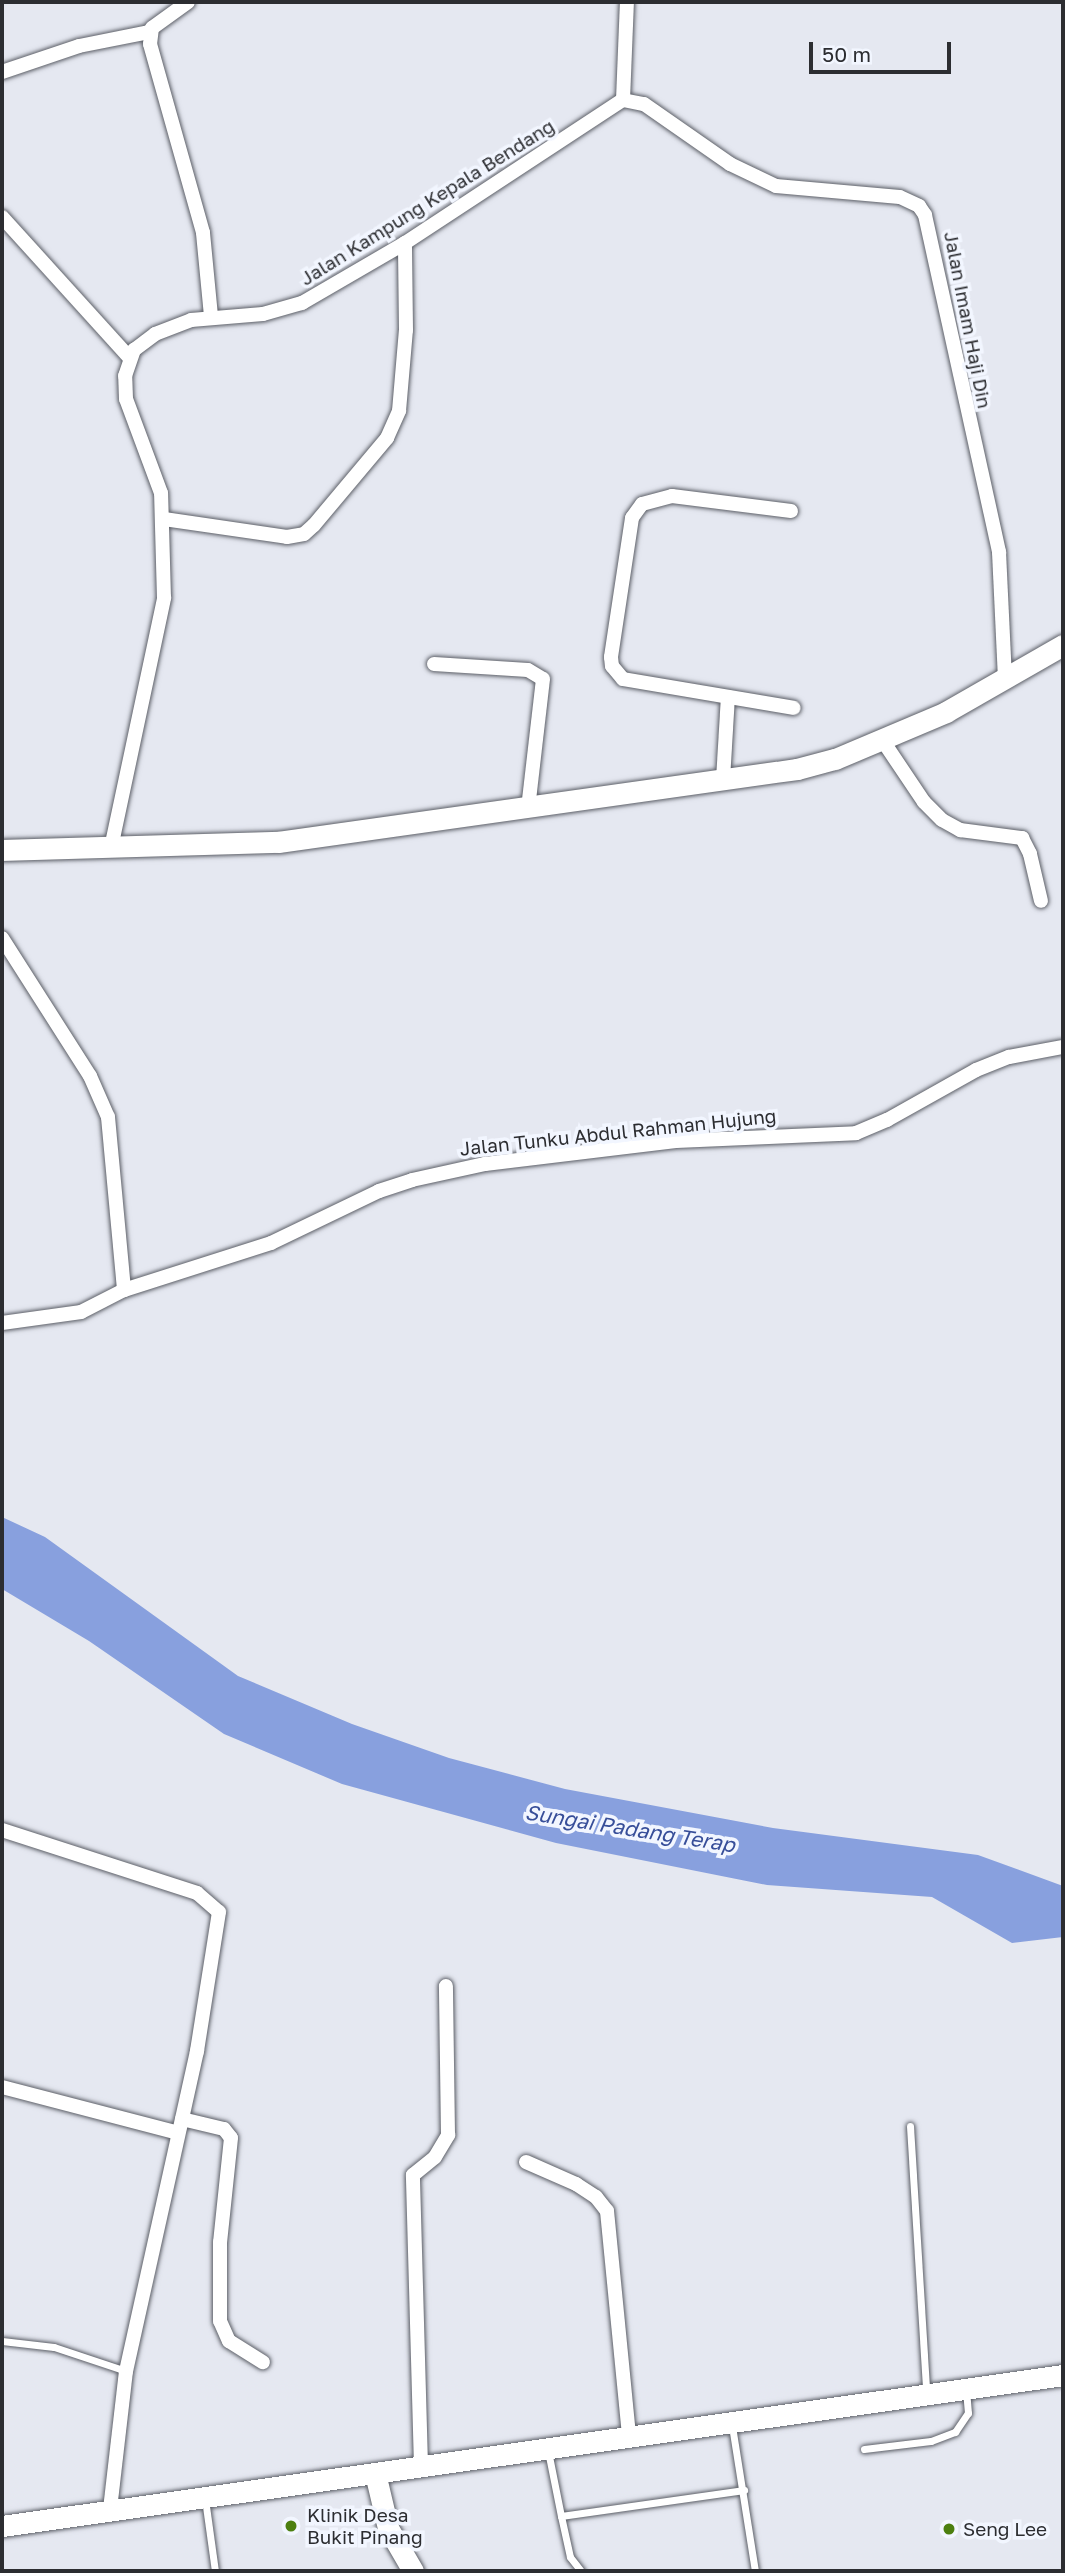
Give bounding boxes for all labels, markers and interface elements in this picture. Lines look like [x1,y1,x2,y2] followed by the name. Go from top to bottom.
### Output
[813,28,955,72] scale bar
[822,41,871,67] text: 50 m
[296,114,558,290] street label: Jalan Kampung Kepala Bendang
[940,230,996,410] street label: Jalan Imam Haji Din
[459,1104,777,1160] street label: Jalan Tunku Abdul Rahman Hujung
[523,1799,737,1857] water label: Sungai Padang Terap
[307,2504,423,2548] place label: Klinik Desa Bukit Pinang
[281,2516,301,2536] marker: Klinik Desa Bukit Pinang
[963,2518,1047,2540] place label: Seng Lee
[941,2521,957,2537] marker: Seng Lee

